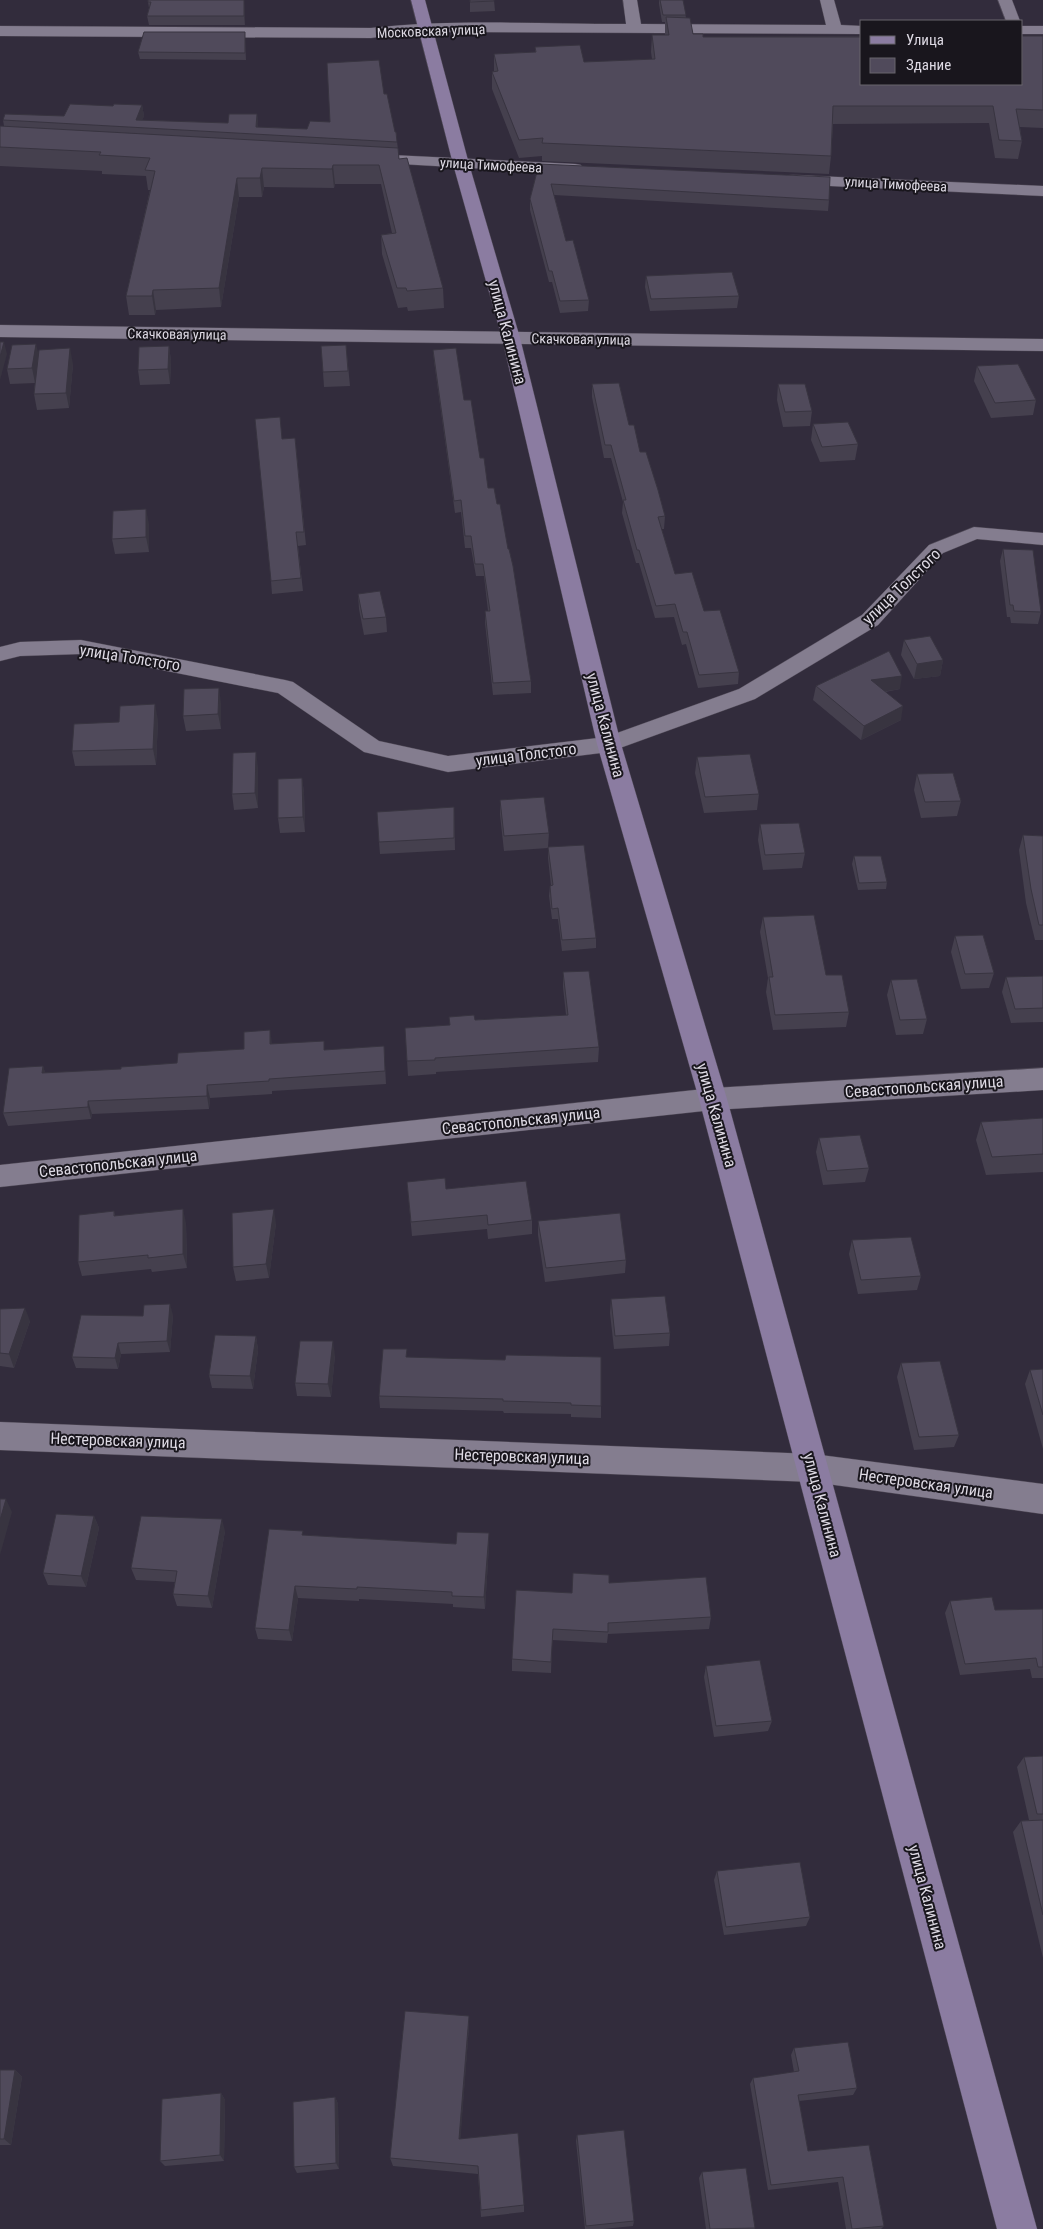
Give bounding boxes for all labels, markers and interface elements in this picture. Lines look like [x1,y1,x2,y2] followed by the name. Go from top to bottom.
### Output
[860,20,1023,85] legend
[377,21,485,41] street label: Московская улица
[906,31,944,49] text: Улица
[906,56,951,74] text: Здание
[440,154,542,176] street label: улица Тимофеева
[845,173,947,195] street label: улица Тимофеева
[484,278,531,386] street label: улица Калинина
[127,325,227,343] street label: Скачковая улица
[531,330,631,348] street label: Скачковая улица
[858,544,944,628] street label: улица Толстого
[78,640,181,675] street label: улица Толстого
[582,671,629,779] street label: улица Калинина
[475,739,578,770] street label: улица Толстого
[693,1061,740,1169] street label: улица Калинина
[844,1071,1004,1102] street label: Севастопольская улица
[441,1103,601,1138] street label: Севастопольская улица
[38,1146,198,1181] street label: Севастопольская улица
[50,1429,186,1452] street label: Нестеровская улица
[454,1445,590,1468] street label: Нестеровская улица
[799,1451,846,1559] street label: улица Калинина
[858,1465,994,1502] street label: Нестеровская улица
[904,1843,951,1951] street label: улица Калинина

